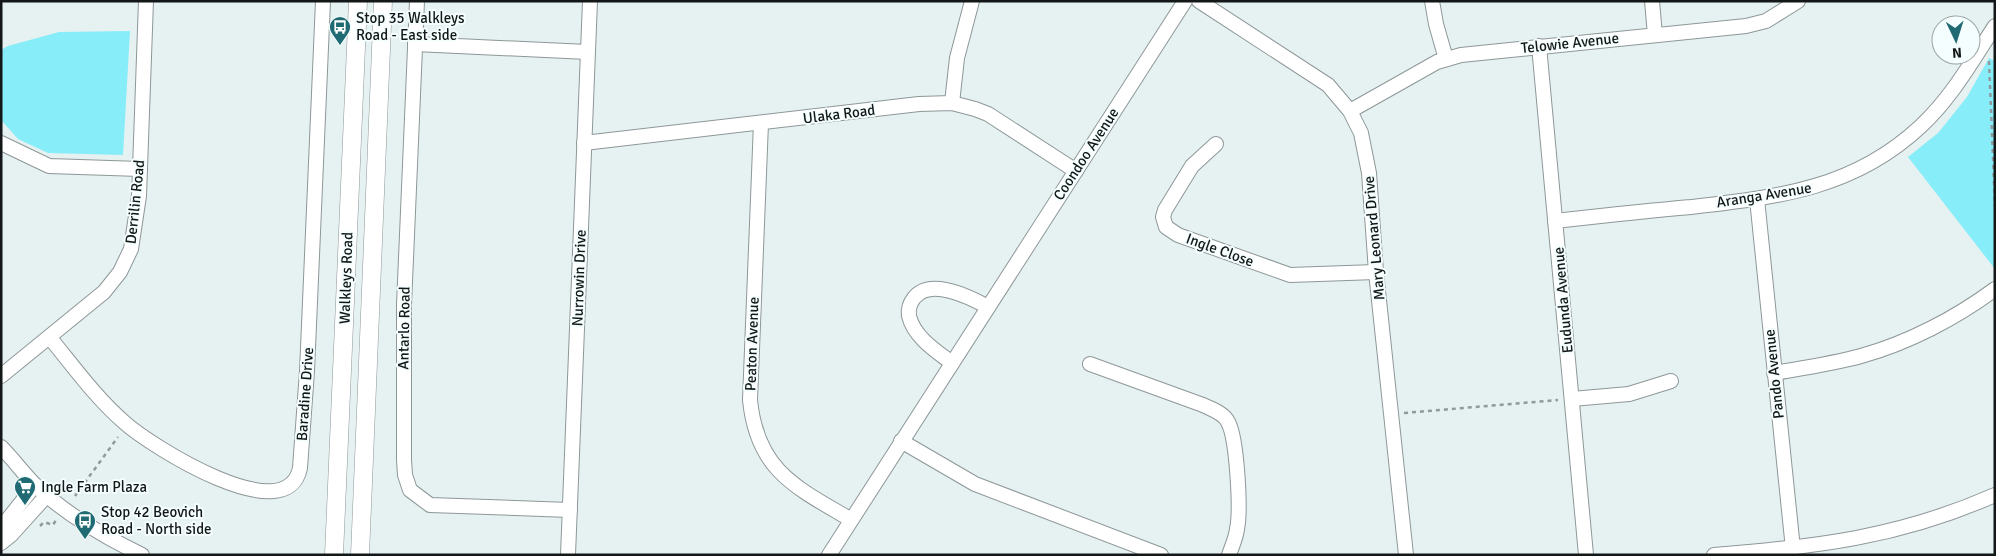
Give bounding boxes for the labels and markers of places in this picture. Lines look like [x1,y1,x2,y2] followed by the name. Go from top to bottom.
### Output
[356,9,465,44] place label: Stop 35 Walkleys Road - East side
[328,15,352,46] bus stop icon: Stop 35 Walkleys Road - East side
[13,475,37,506] supermarket icon: Ingle Farm Plaza
[41,478,147,496] place label: Ingle Farm Plaza
[101,503,212,538] place label: Stop 42 Beovich Road - North side
[73,509,97,540] bus stop icon: Stop 42 Beovich Road - North side

